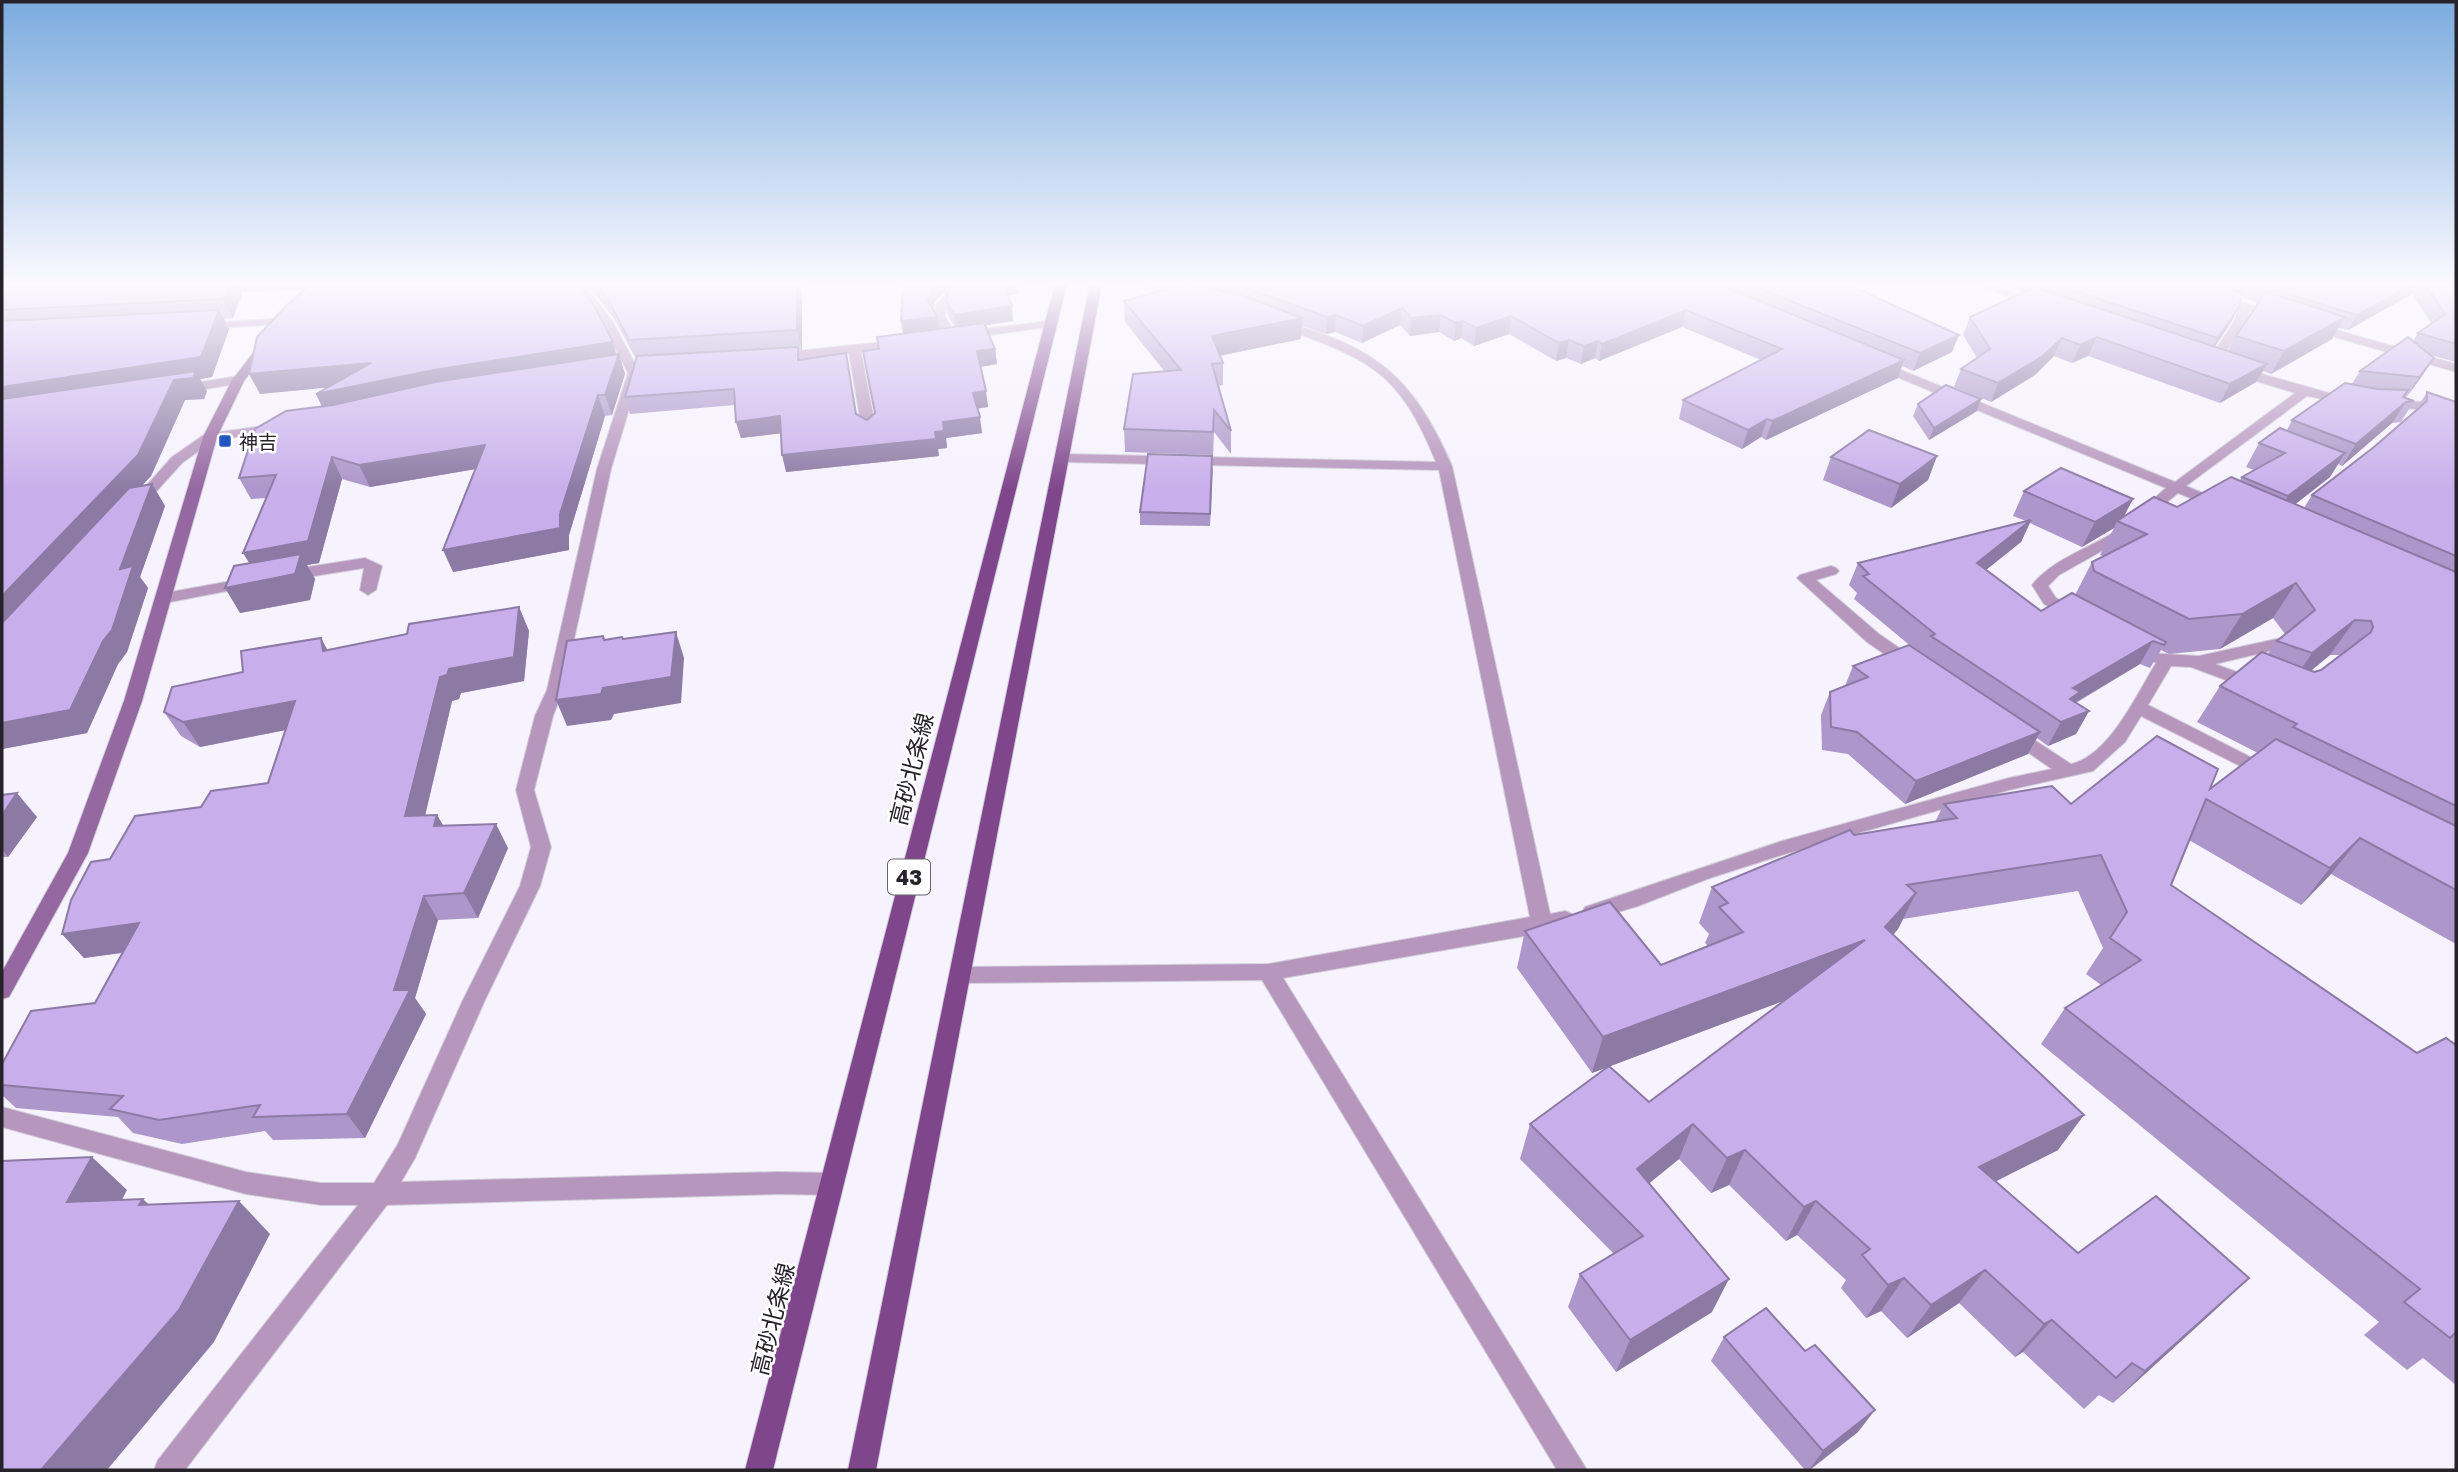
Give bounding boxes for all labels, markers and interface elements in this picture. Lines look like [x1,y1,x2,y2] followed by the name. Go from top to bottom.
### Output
[239,430,277,453] place label: 神吉
[217,433,233,449] marker: 神吉
[884,710,938,828] street label: 高砂北条線
[888,860,930,894] road number: 43
[745,1260,799,1378] street label: 高砂北条線

